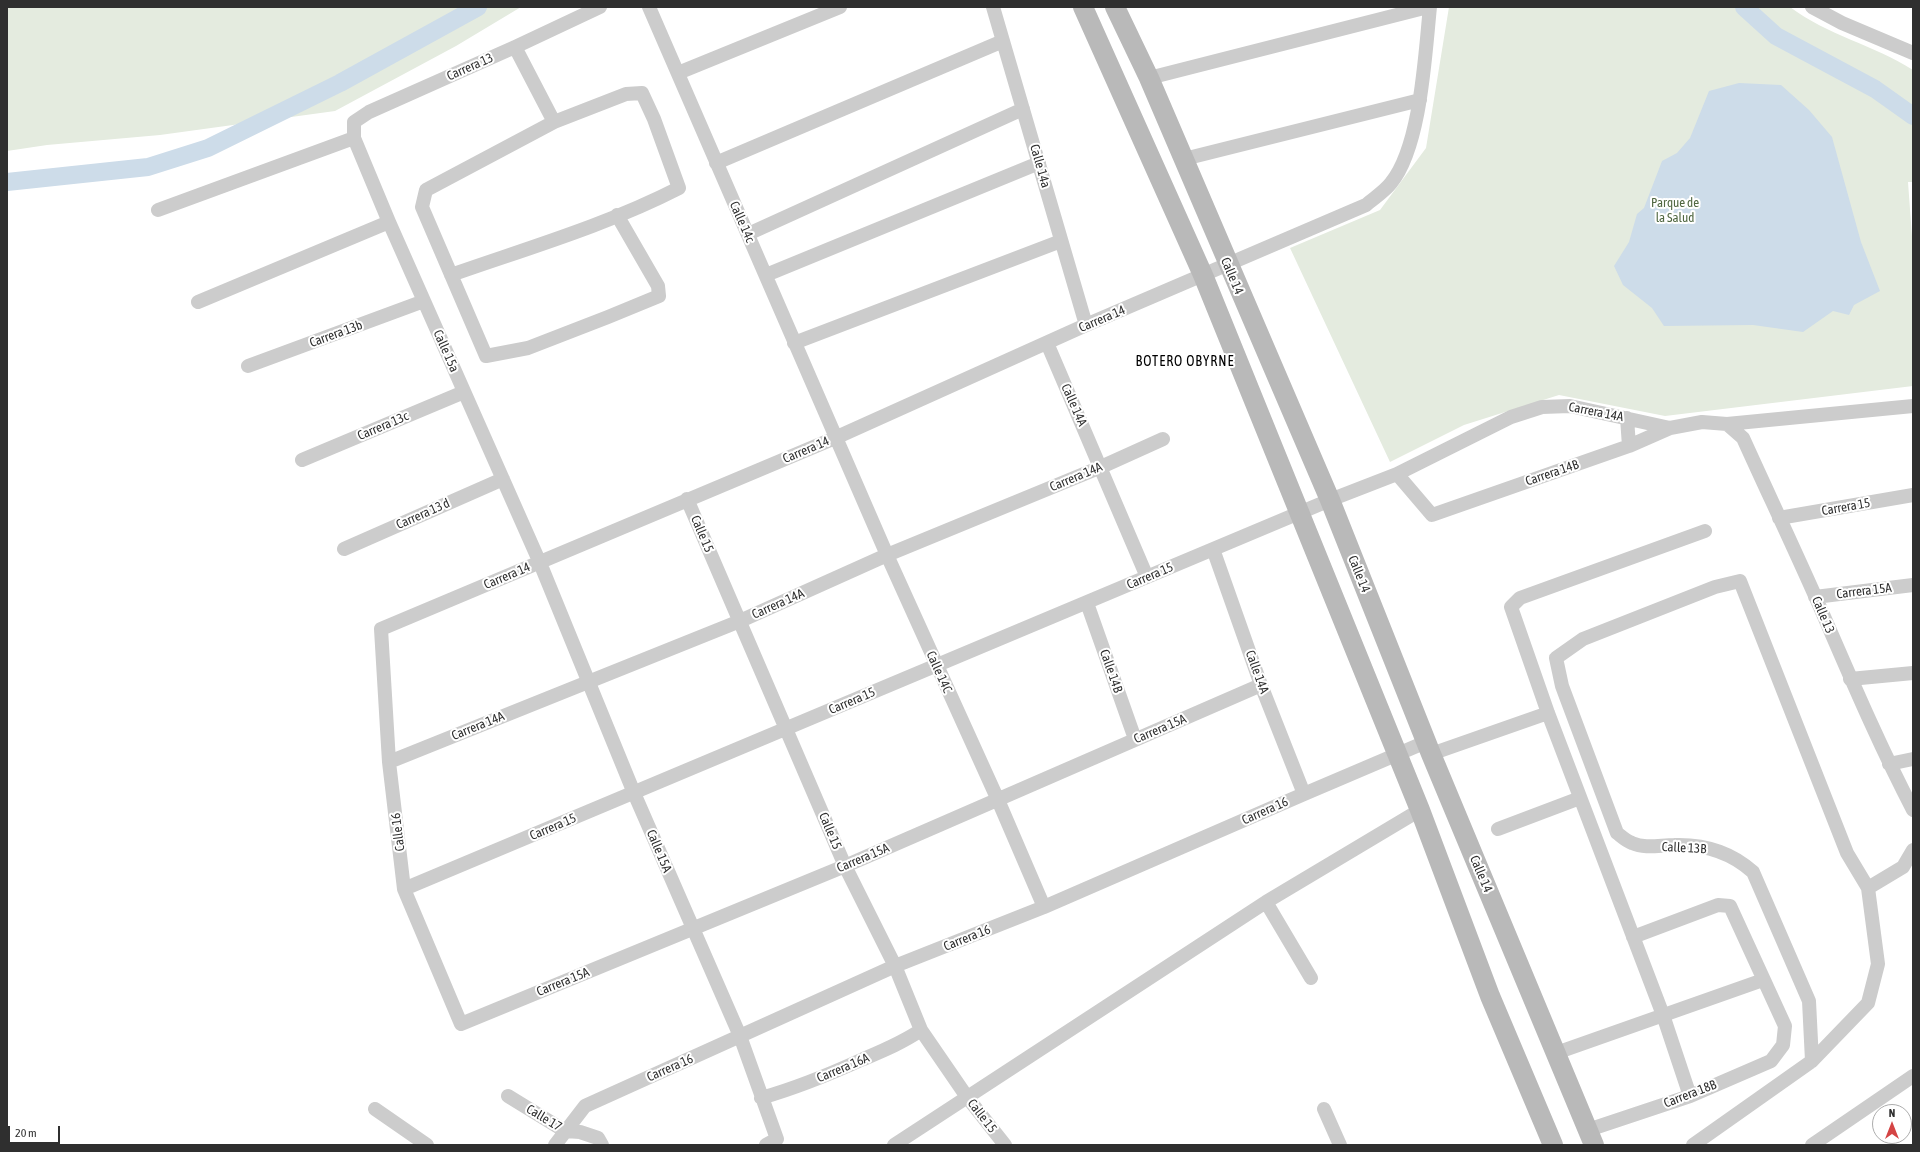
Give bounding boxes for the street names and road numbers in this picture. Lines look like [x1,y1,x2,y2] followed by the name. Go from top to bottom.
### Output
[444,50,496,84] street label: Carrera 13
[1026,142,1054,190] street label: Calle 14a
[726,199,758,245] street label: Calle 14c
[1217,255,1247,297] street label: Calle 14
[1076,302,1128,336] street label: Carrera 14
[307,317,365,351] street label: Carrera 13b
[430,327,462,375] street label: Calle 15a
[1058,381,1090,429] street label: Calle 14A
[1567,399,1625,425] street label: Carrera 14A
[355,408,411,444] street label: Carrera 13c
[780,433,832,467] street label: Carrera 14
[1523,457,1581,489] street label: Carrera 14B
[1047,459,1105,495] street label: Carrera 14A
[394,495,452,533] street label: Carrera 13 d
[1820,495,1872,519] street label: Carrera 15
[687,513,717,555] street label: Calle 15
[1345,553,1373,595] street label: Calle 14
[481,559,533,593] street label: Carrera 14
[1124,559,1176,593] street label: Carrera 15
[1836,580,1892,602] street label: Carrera 15A
[749,586,807,622] street label: Carrera 14A
[1808,594,1838,636] street label: Calle 13
[1096,647,1126,695] street label: Calle 14B
[1242,648,1272,696] street label: Calle 14A
[923,649,955,695] street label: Calle 14C
[826,684,878,718] street label: Carrera 15
[449,708,507,744] street label: Carrera 14A
[1131,711,1189,747] street label: Carrera 15A
[1239,794,1291,828] street label: Carrera 16
[527,810,579,844] street label: Carrera 15
[815,810,845,852] street label: Calle 15
[388,812,408,852] street label: Calle 16
[643,827,675,875] street label: Calle 15A
[1661,839,1707,857] street label: Calle 13B
[834,840,892,876] street label: Carrera 15A
[1466,853,1496,895] street label: Calle 14
[941,922,993,954] street label: Carrera 16
[534,964,592,1000] street label: Carrera 15A
[814,1050,872,1086] street label: Carrera 16A
[644,1051,696,1085] street label: Carrera 16
[1661,1077,1719,1111] street label: Carrera 18B
[964,1096,1000,1136] street label: Calle 15
[523,1101,565,1135] street label: Calle 17

